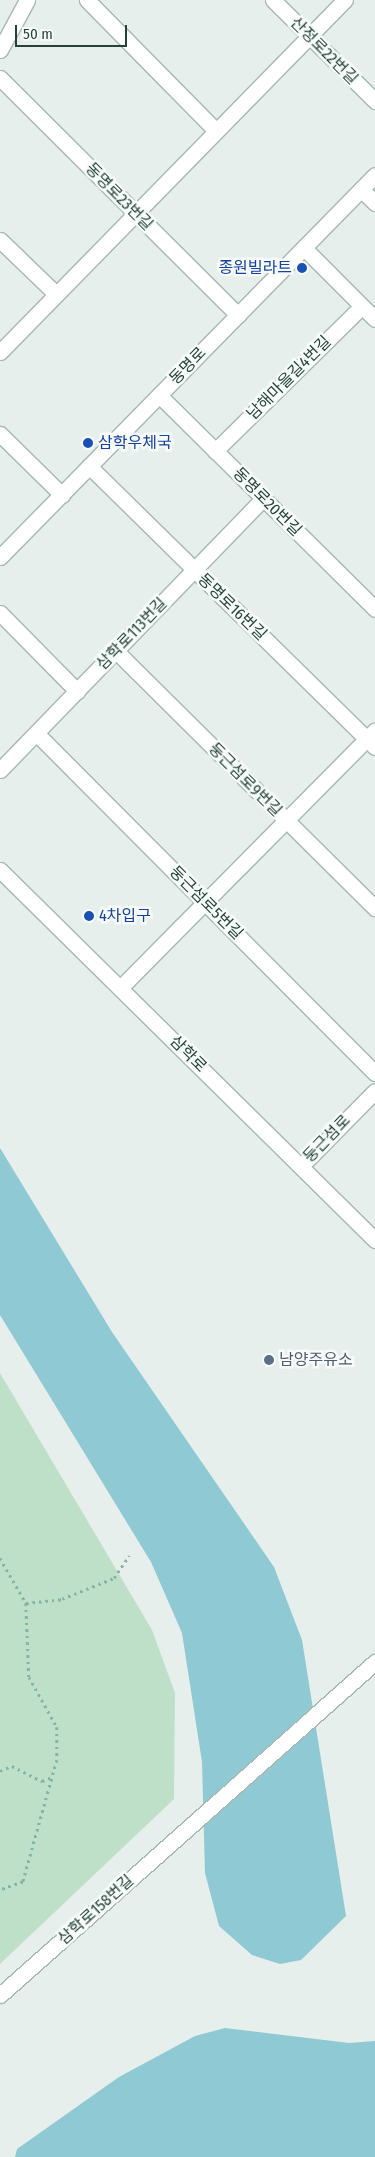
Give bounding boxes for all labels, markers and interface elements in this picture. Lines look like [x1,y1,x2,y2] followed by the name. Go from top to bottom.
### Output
[286,13,362,89] street label: 산정로22번길
[18,15,130,47] scale bar
[23,25,53,43] text: 50 m
[81,159,157,235] street label: 동명로23번길
[218,258,292,278] place label: 종원빌라트
[296,262,308,274] marker: 종원빌라트
[243,332,335,424] street label: 남해마을길4번길
[166,343,210,389] street label: 동명로
[98,433,172,453] place label: 삼학우체국
[82,437,94,449] marker: 삼학우체국
[229,464,305,540] street label: 동명로20번길
[194,570,270,644] street label: 동명로16번길
[93,594,171,674] street label: 삼학로113번길
[204,739,286,821] street label: 둥근섬로9번길
[165,862,247,944] street label: 둥근섬로5번길
[99,906,151,926] place label: 4차입구
[83,910,95,922] marker: 4차입구
[166,1032,210,1076] street label: 삼학로
[300,1111,354,1167] street label: 둥근섬로
[279,1350,353,1370] place label: 남양주유소
[263,1354,275,1366] marker: 남양주유소
[54,1871,138,1949] street label: 삼학로158번길

